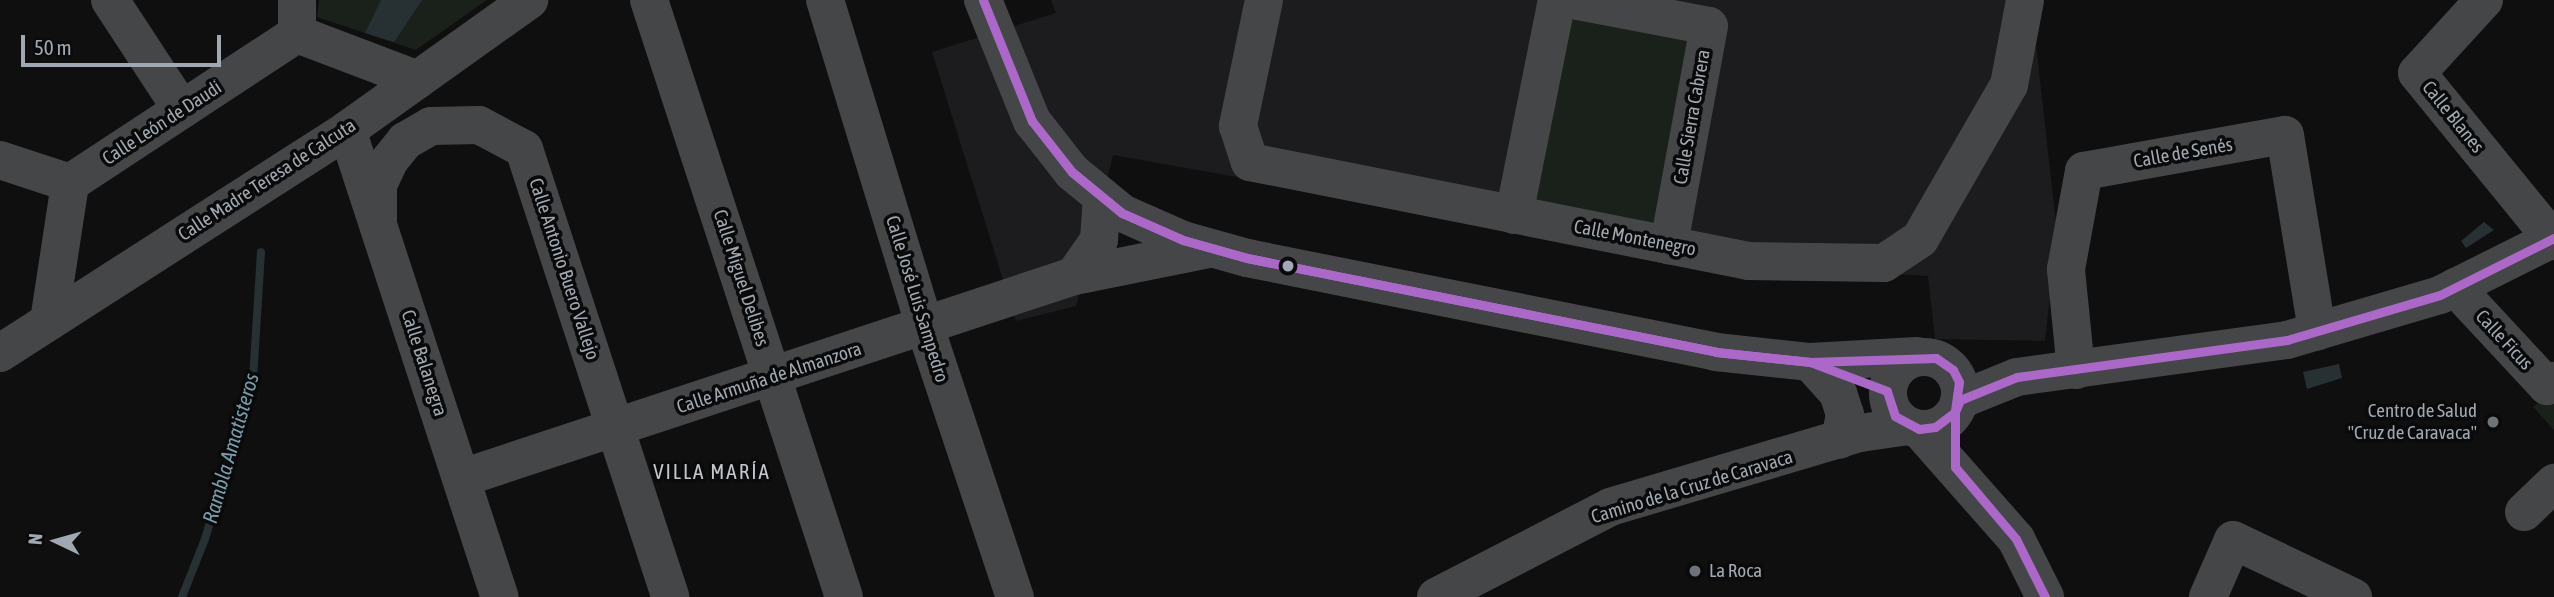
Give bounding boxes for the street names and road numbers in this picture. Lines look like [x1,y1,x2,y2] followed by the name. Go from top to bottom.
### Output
[1669,48,1715,186] street label: Calle Sierra Cabrera
[98,76,226,170] street label: Calle León de Daudi
[2417,76,2489,158] street label: Calle Blanes
[174,114,360,246] street label: Calle Madre Teresa de Calcuta
[2132,133,2234,173] street label: Calle de Senés
[524,175,604,363] street label: Calle Antonio Buero Vallejo
[708,207,774,349] street label: Calle Miguel Delibes
[881,213,953,385] street label: Calle José Luis Sampedro
[1572,215,1698,261] street label: Calle Montenegro
[2471,305,2537,375] street label: Calle Ficus
[396,307,452,419] street label: Calle Balanegra
[674,337,864,419] street label: Calle Armuña de Almanzora
[1588,445,1796,529] street label: Camino de la Cruz de Caravaca

